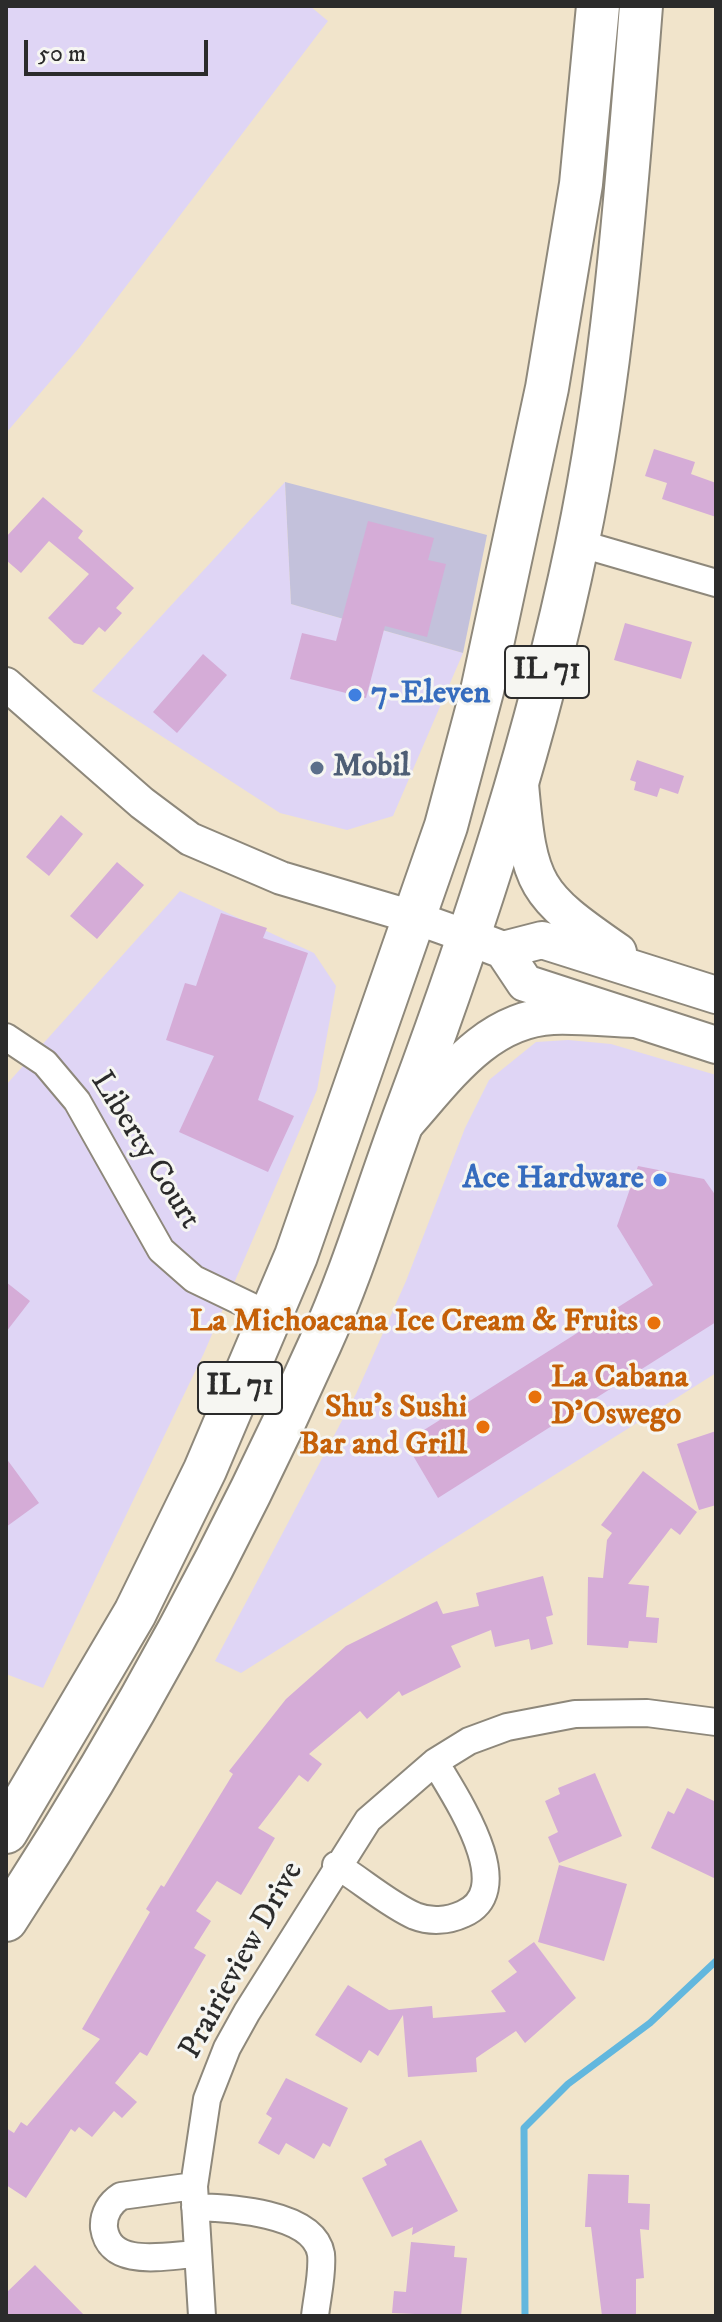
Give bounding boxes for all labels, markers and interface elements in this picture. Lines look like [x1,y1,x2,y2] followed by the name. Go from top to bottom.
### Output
[28,24,212,74] scale bar
[38,39,86,69] text: 50 m
[505,646,589,698] road number: IL 71
[371,676,490,714] place label: 7-Eleven
[346,686,364,704] marker: 7-Eleven
[333,749,410,787] place label: Mobil
[308,759,326,777] marker: Mobil
[81,1065,207,1237] street label: Liberty Court
[462,1161,644,1199] place label: Ace Hardware
[651,1171,669,1189] marker: Ace Hardware
[189,1304,638,1342] place label: La Michoacana Ice Cream & Fruits
[645,1314,663,1332] marker: La Michoacana Ice Cream & Fruits
[551,1360,688,1435] place label: La Cabana D'Oswego
[198,1362,282,1414] road number: IL 71
[526,1388,544,1406] marker: La Cabana D'Oswego
[300,1390,467,1465] place label: Shu's Sushi Bar and Grill
[474,1418,492,1436] marker: Shu's Sushi Bar and Grill
[173,1856,313,2066] street label: Prairieview Drive

